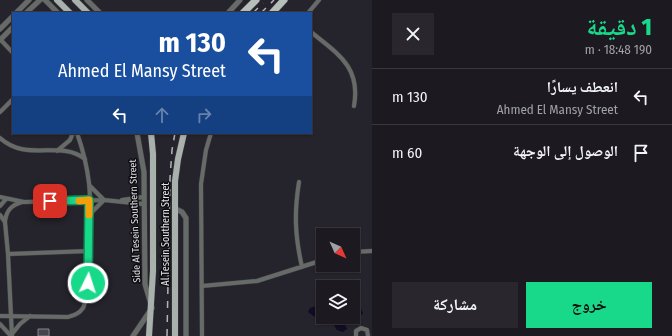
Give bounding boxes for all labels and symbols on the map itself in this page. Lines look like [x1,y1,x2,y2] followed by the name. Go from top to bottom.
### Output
[127,158,143,283] street label: Side Al Tesein Southern Street
[160,182,172,286] street label: Al Tesein Southern Street
[33,184,67,218] pin
[316,228,360,272] north arrow
[67,262,109,304] position arrow

